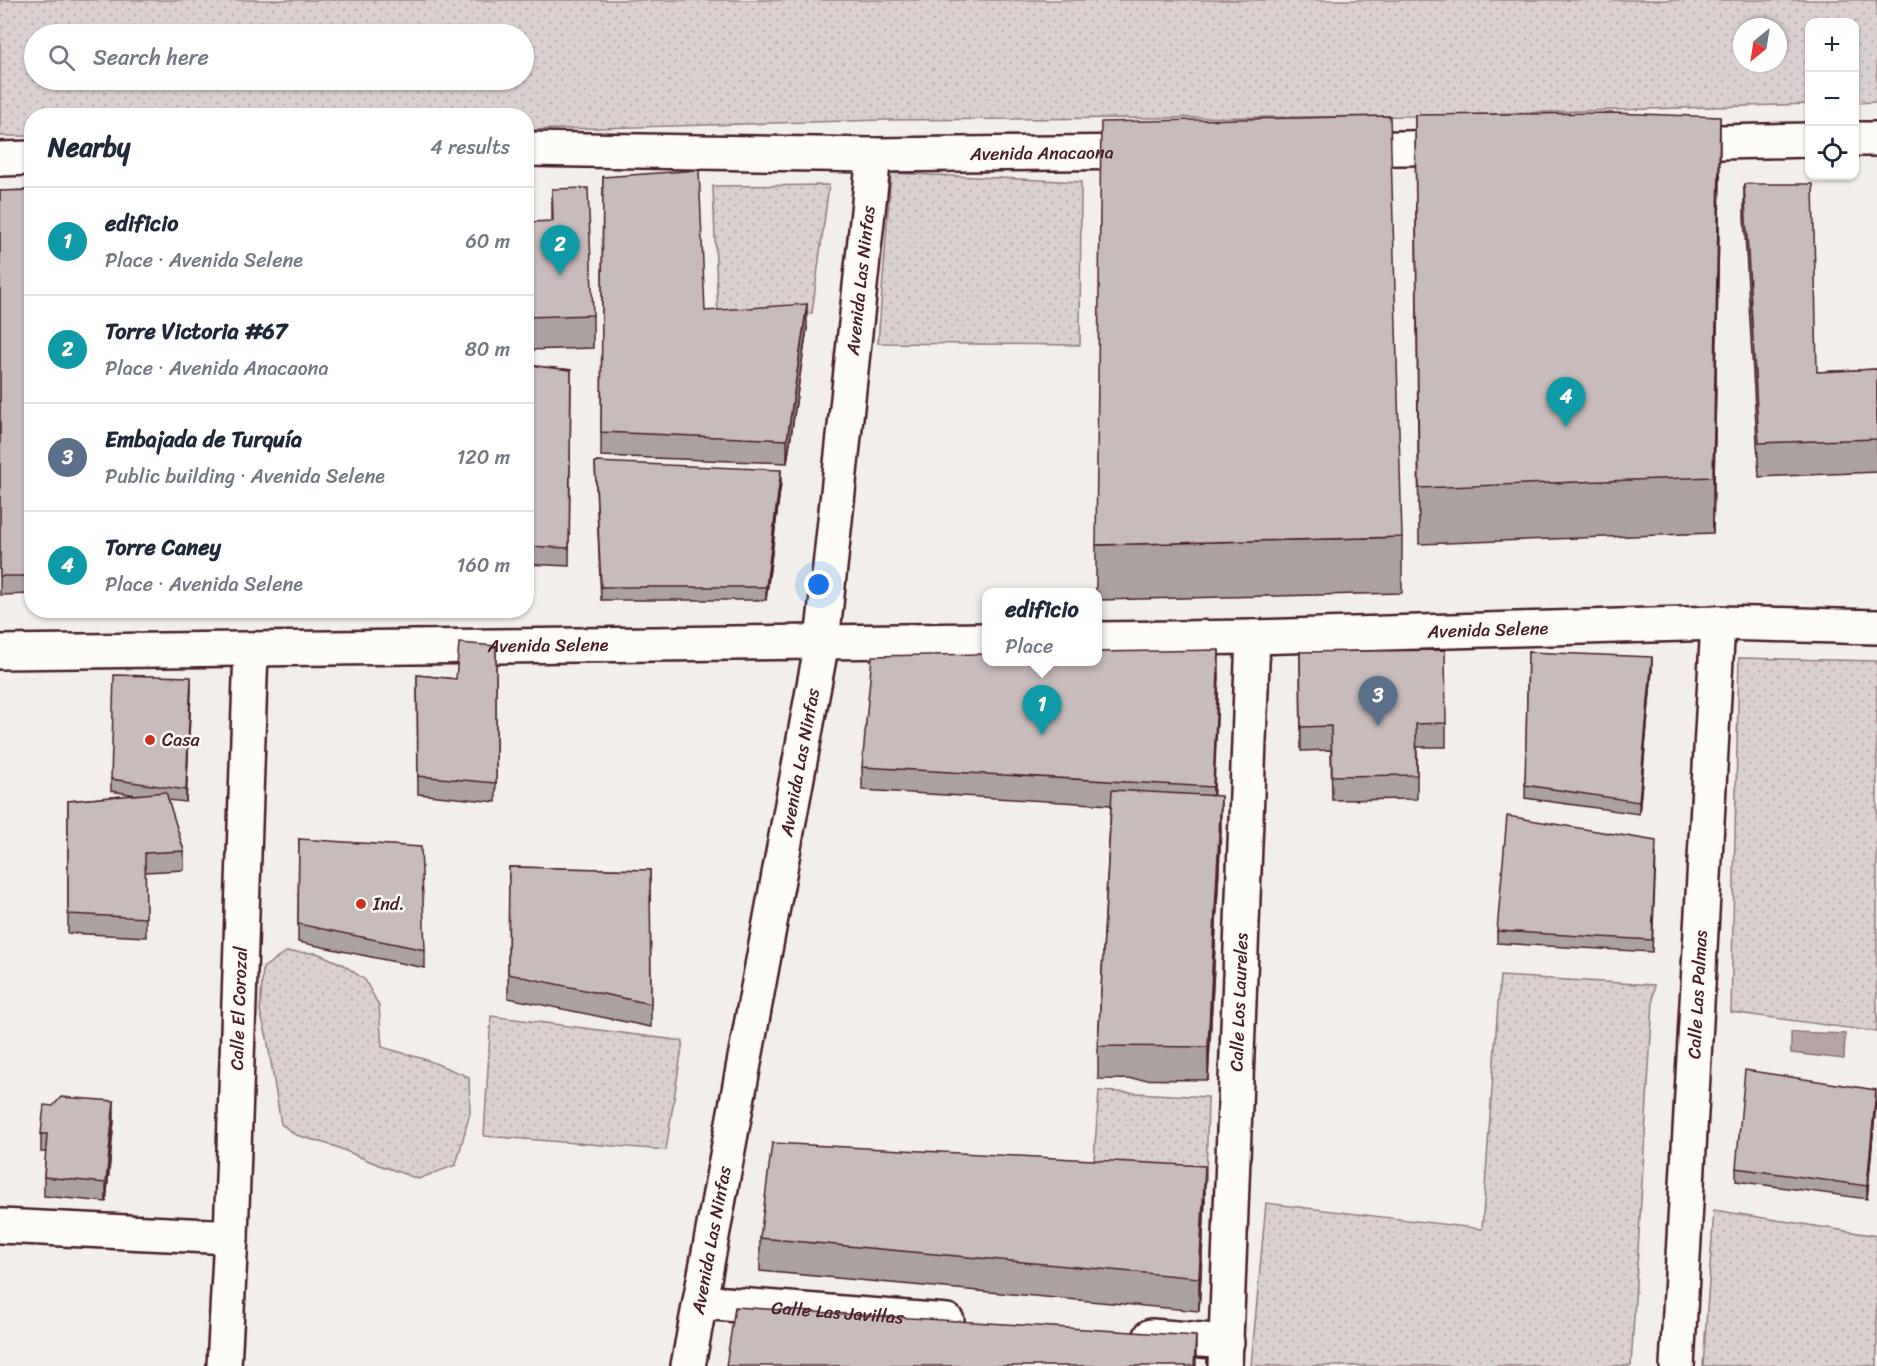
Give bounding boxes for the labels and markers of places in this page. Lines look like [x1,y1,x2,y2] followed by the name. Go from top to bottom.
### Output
[540,226,580,275] pin: 2
[1546,378,1586,427] pin: 4
[1358,676,1398,726] pin: 3
[1022,686,1062,735] pin: 1
[162,724,201,756] place label: Casa
[143,733,157,747] marker: Casa
[372,888,405,920] place label: Ind.
[354,897,368,911] marker: Ind.

